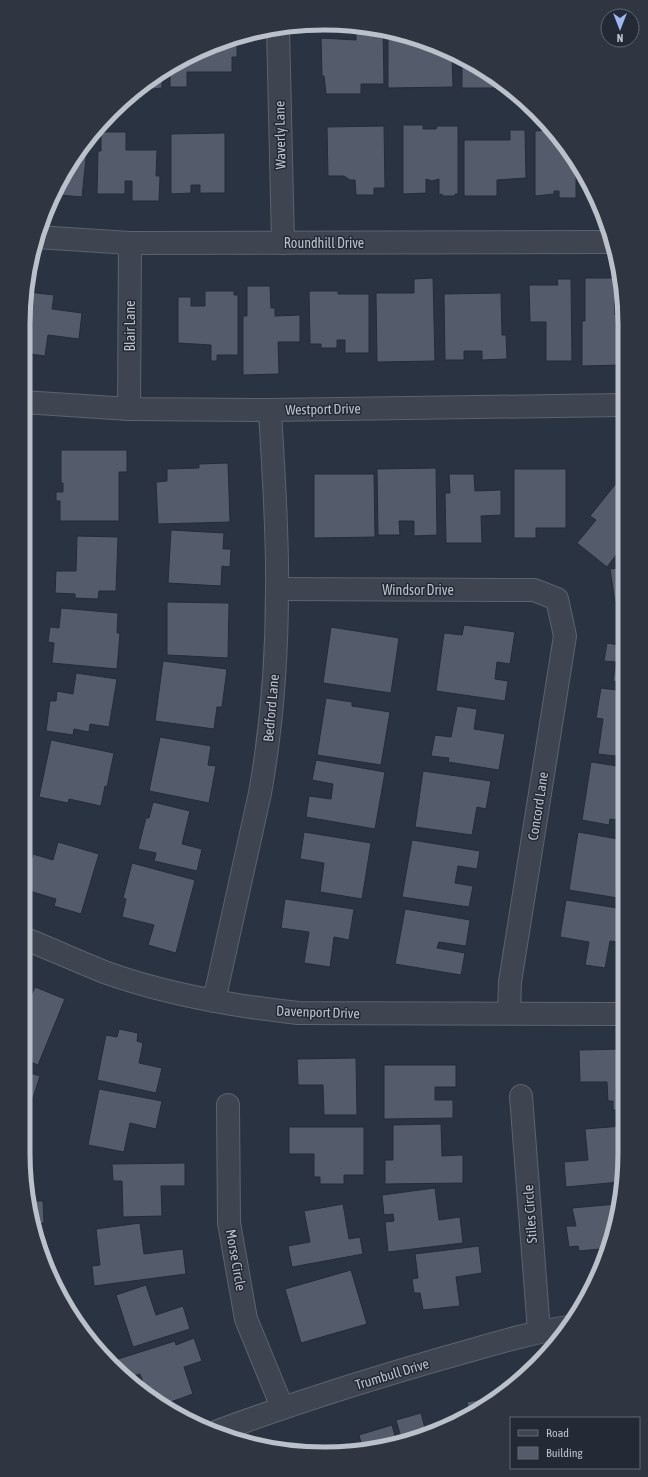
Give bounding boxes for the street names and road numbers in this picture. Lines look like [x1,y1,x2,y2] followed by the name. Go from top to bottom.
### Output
[271,101,289,169] street label: Waverly Lane
[284,235,364,251] street label: Roundhill Drive
[122,300,138,352] street label: Blair Lane
[285,400,361,418] street label: Westport Drive
[382,582,454,598] street label: Windsor Drive
[260,674,282,742] street label: Bedford Lane
[525,771,551,841] street label: Concord Lane
[276,1003,360,1021] street label: Davenport Drive
[520,1184,540,1244] street label: Stiles Circle
[223,1228,249,1292] street label: Morse Circle
[353,1355,431,1393] street label: Trumbull Drive

